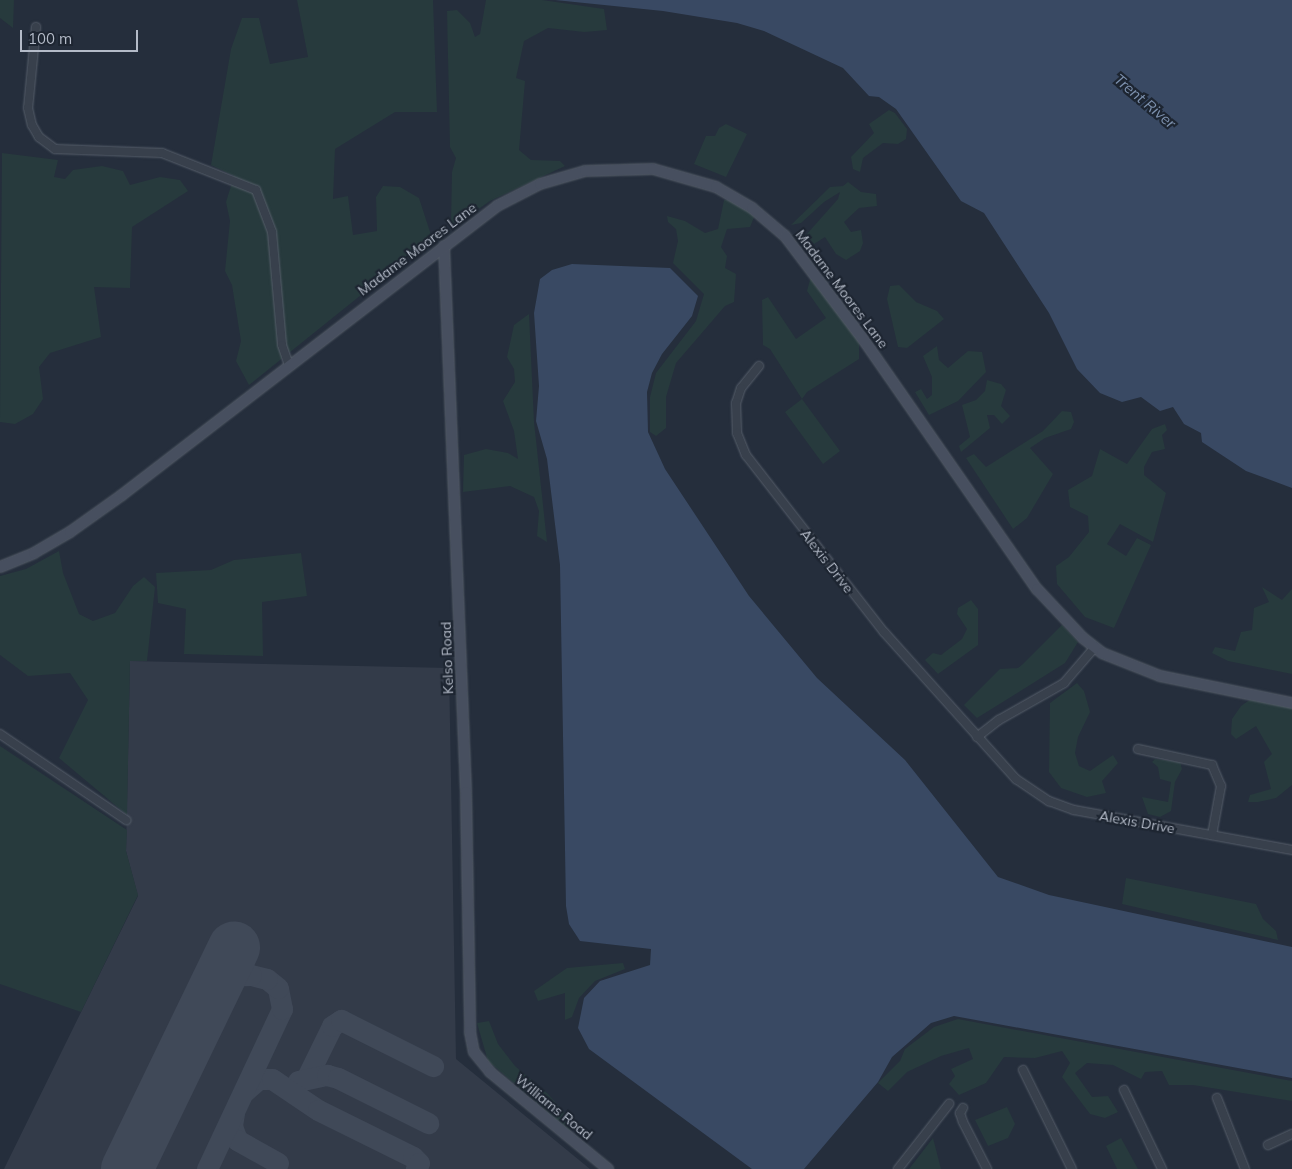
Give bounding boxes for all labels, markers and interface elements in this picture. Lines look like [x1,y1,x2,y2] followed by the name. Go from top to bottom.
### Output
[22,20,140,52] scale bar
[28,29,72,48] text: 100 m
[1111,70,1179,132] water label: Trent River
[355,199,479,299] street label: Madame Moores Lane
[792,227,892,351] street label: Madame Moores Lane
[797,526,857,596] street label: Alexis Drive
[437,621,457,695] street label: Kelso Road
[1098,807,1176,837] street label: Alexis Drive
[512,1071,596,1143] street label: Williams Road

